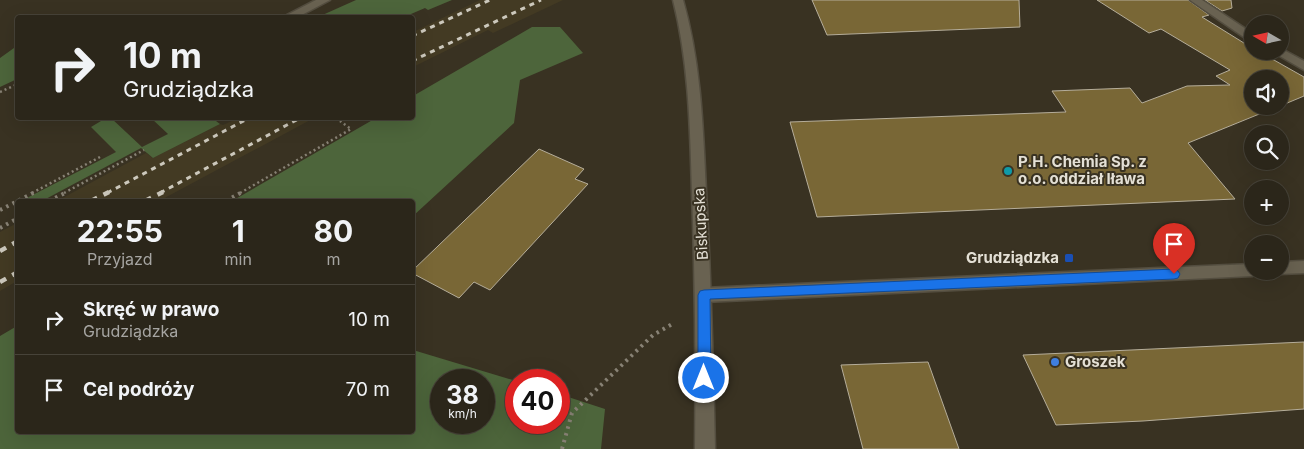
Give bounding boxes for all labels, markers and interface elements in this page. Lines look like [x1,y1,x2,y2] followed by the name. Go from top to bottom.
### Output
[1244,15,1289,60] north arrow
[1244,15,1289,280] map controls
[123,34,202,76] text: 10 m
[40,35,105,100] icon: right
[1244,70,1289,115] button: sound
[123,76,254,102] text: Grudziądzka
[1244,125,1289,170] button: search
[1018,152,1147,188] place label: P.H. Chemia Sp. z o.o. oddział Iława
[1002,165,1014,177] marker: P.H. Chemia Sp. z o.o. oddział Iława
[1244,180,1289,225] button: +
[689,187,712,261] street label: Biskupska
[77,213,163,249] text: 22:55
[232,213,245,249] text: 1
[314,213,353,249] text: 80
[1153,223,1195,274] pin
[1160,230,1188,258] icon: arrive
[1244,235,1289,280] button: −
[966,248,1059,267] place label: Grudziądzka
[87,249,152,269] text: Przyjazd
[225,249,252,269] text: min
[326,249,340,269] text: m
[1063,252,1075,264] marker: Grudziądzka
[83,298,219,321] text: Skręć w prawo
[40,306,68,334] icon: right
[348,308,390,331] text: 10 m
[83,321,178,341] text: Grudziądzka
[677,351,729,403] position arrow
[1065,352,1126,371] place label: Groszek
[1049,356,1061,368] marker: Groszek
[505,369,570,434] speed limit sign: 40
[40,376,68,404] icon: arrive
[83,378,195,401] text: Cel podróży
[346,378,390,401] text: 70 m
[446,380,479,410] text: 38
[448,406,477,421] text: km/h

